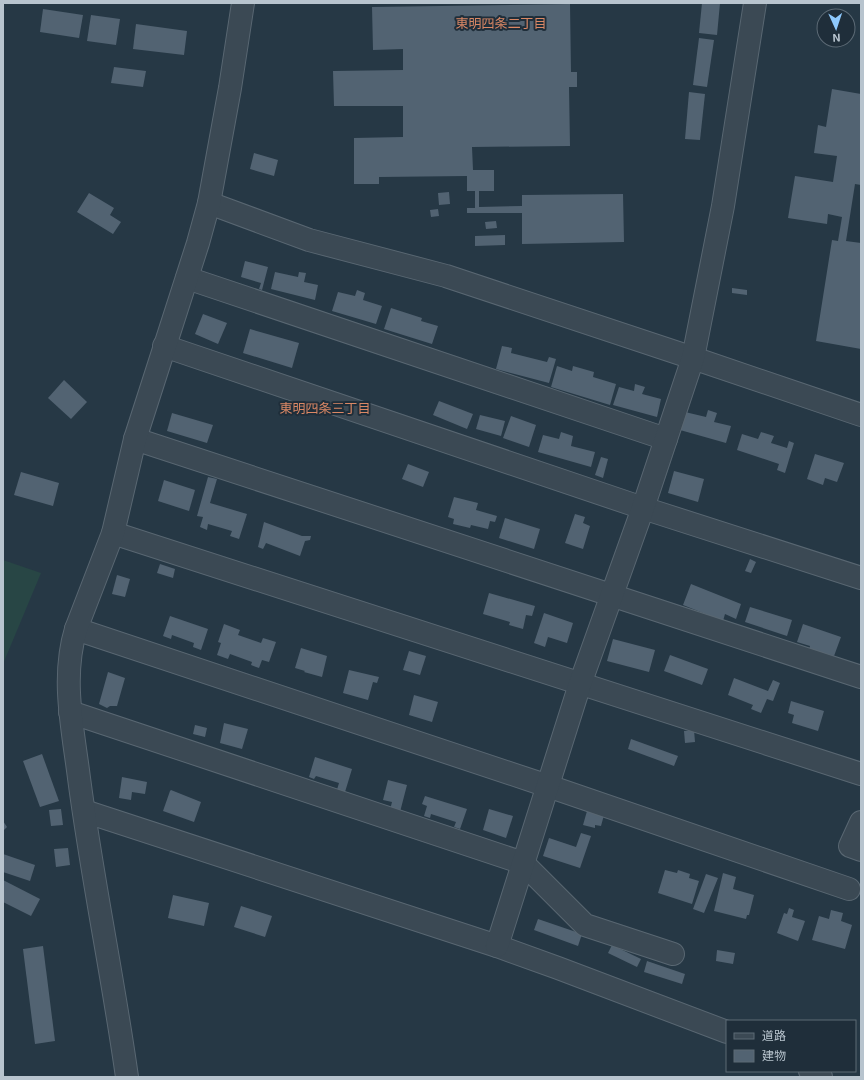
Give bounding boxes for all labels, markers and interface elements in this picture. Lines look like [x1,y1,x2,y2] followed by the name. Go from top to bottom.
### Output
[816,8,856,48] north arrow
[455,15,547,31] district label: 東明四条二丁目
[832,32,841,45] text: N
[279,400,371,416] district label: 東明四条三丁目
[726,1020,856,1072] legend
[762,1028,786,1042] text: 道路
[762,1048,786,1062] text: 建物

